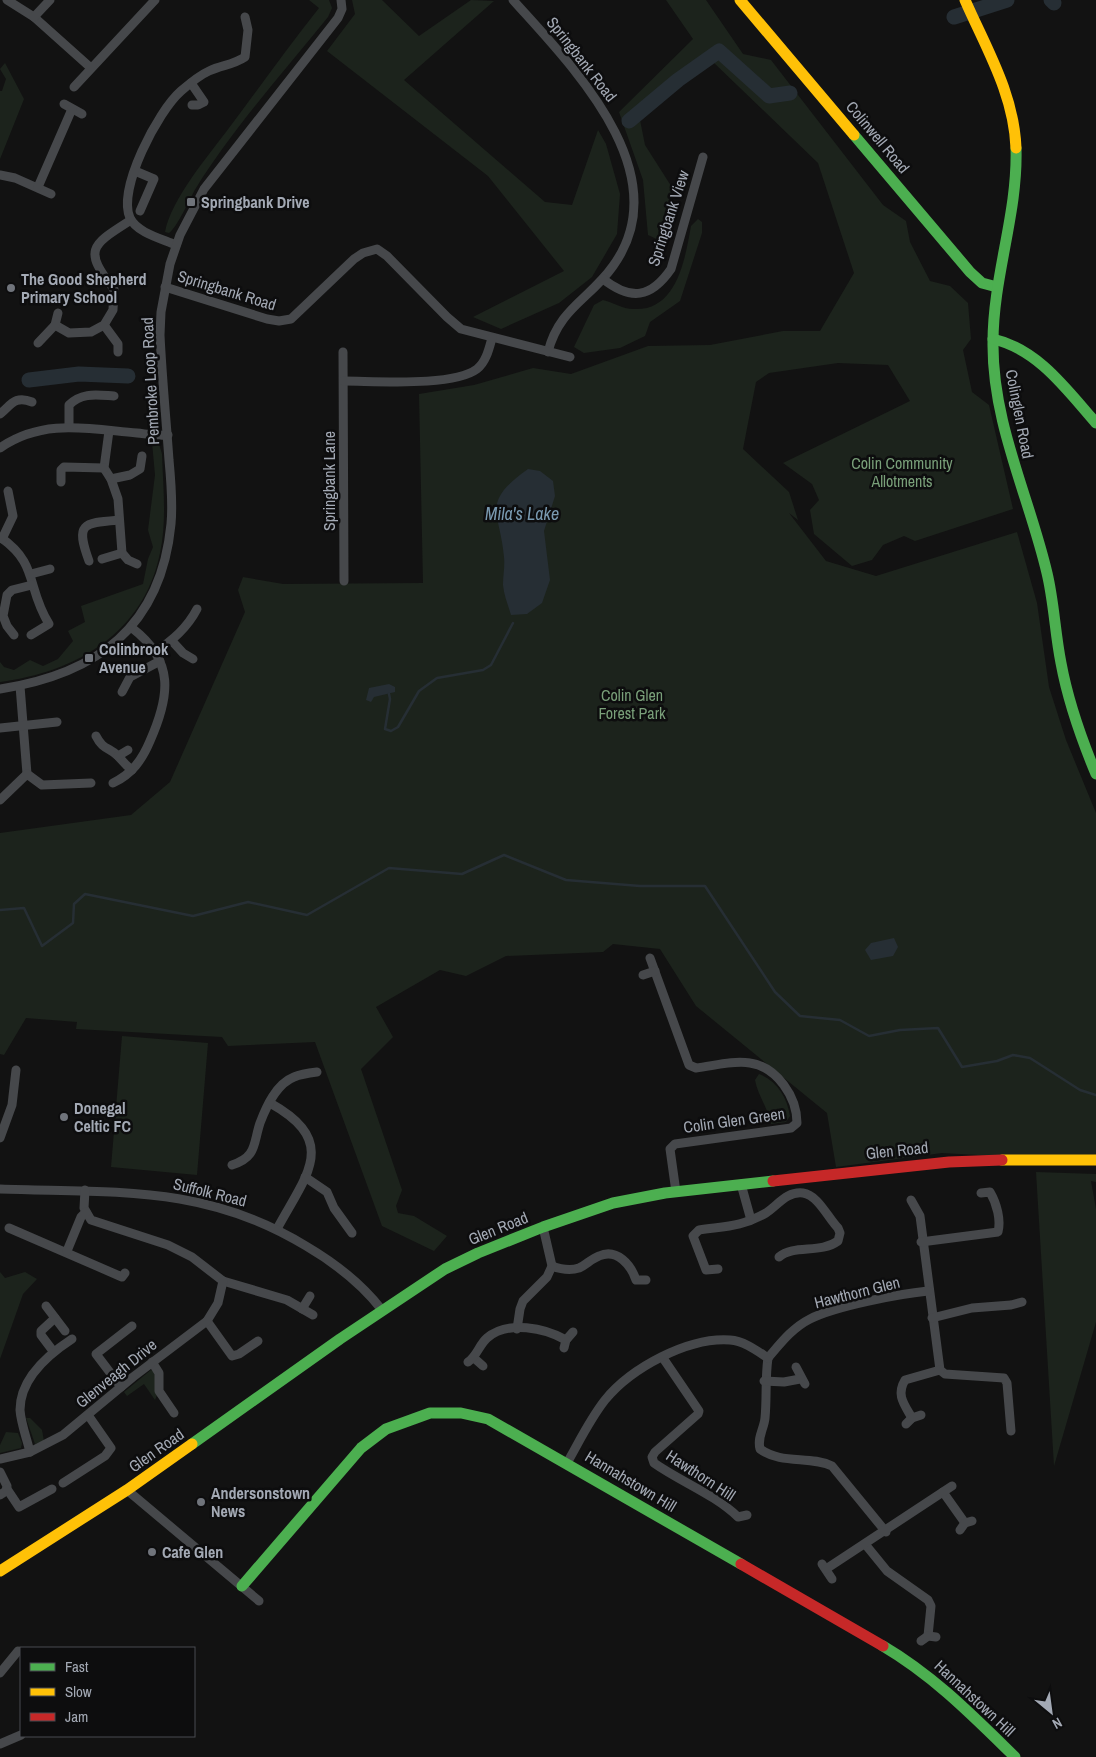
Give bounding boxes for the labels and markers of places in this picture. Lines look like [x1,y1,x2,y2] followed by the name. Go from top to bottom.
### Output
[201,191,310,213] place label: Springbank Drive
[185,196,197,208] marker: Springbank Drive
[21,268,146,308] place label: The Good Shepherd Primary School
[5,282,17,294] marker: The Good Shepherd Primary School
[99,638,169,678] place label: Colinbrook Avenue
[83,652,95,664] marker: Colinbrook Avenue
[74,1097,131,1137] place label: Donegal Celtic FC
[58,1111,70,1123] marker: Donegal Celtic FC
[211,1482,310,1522] place label: Andersonstown News
[195,1496,207,1508] marker: Andersonstown News
[162,1541,223,1563] place label: Cafe Glen
[146,1546,158,1558] marker: Cafe Glen

